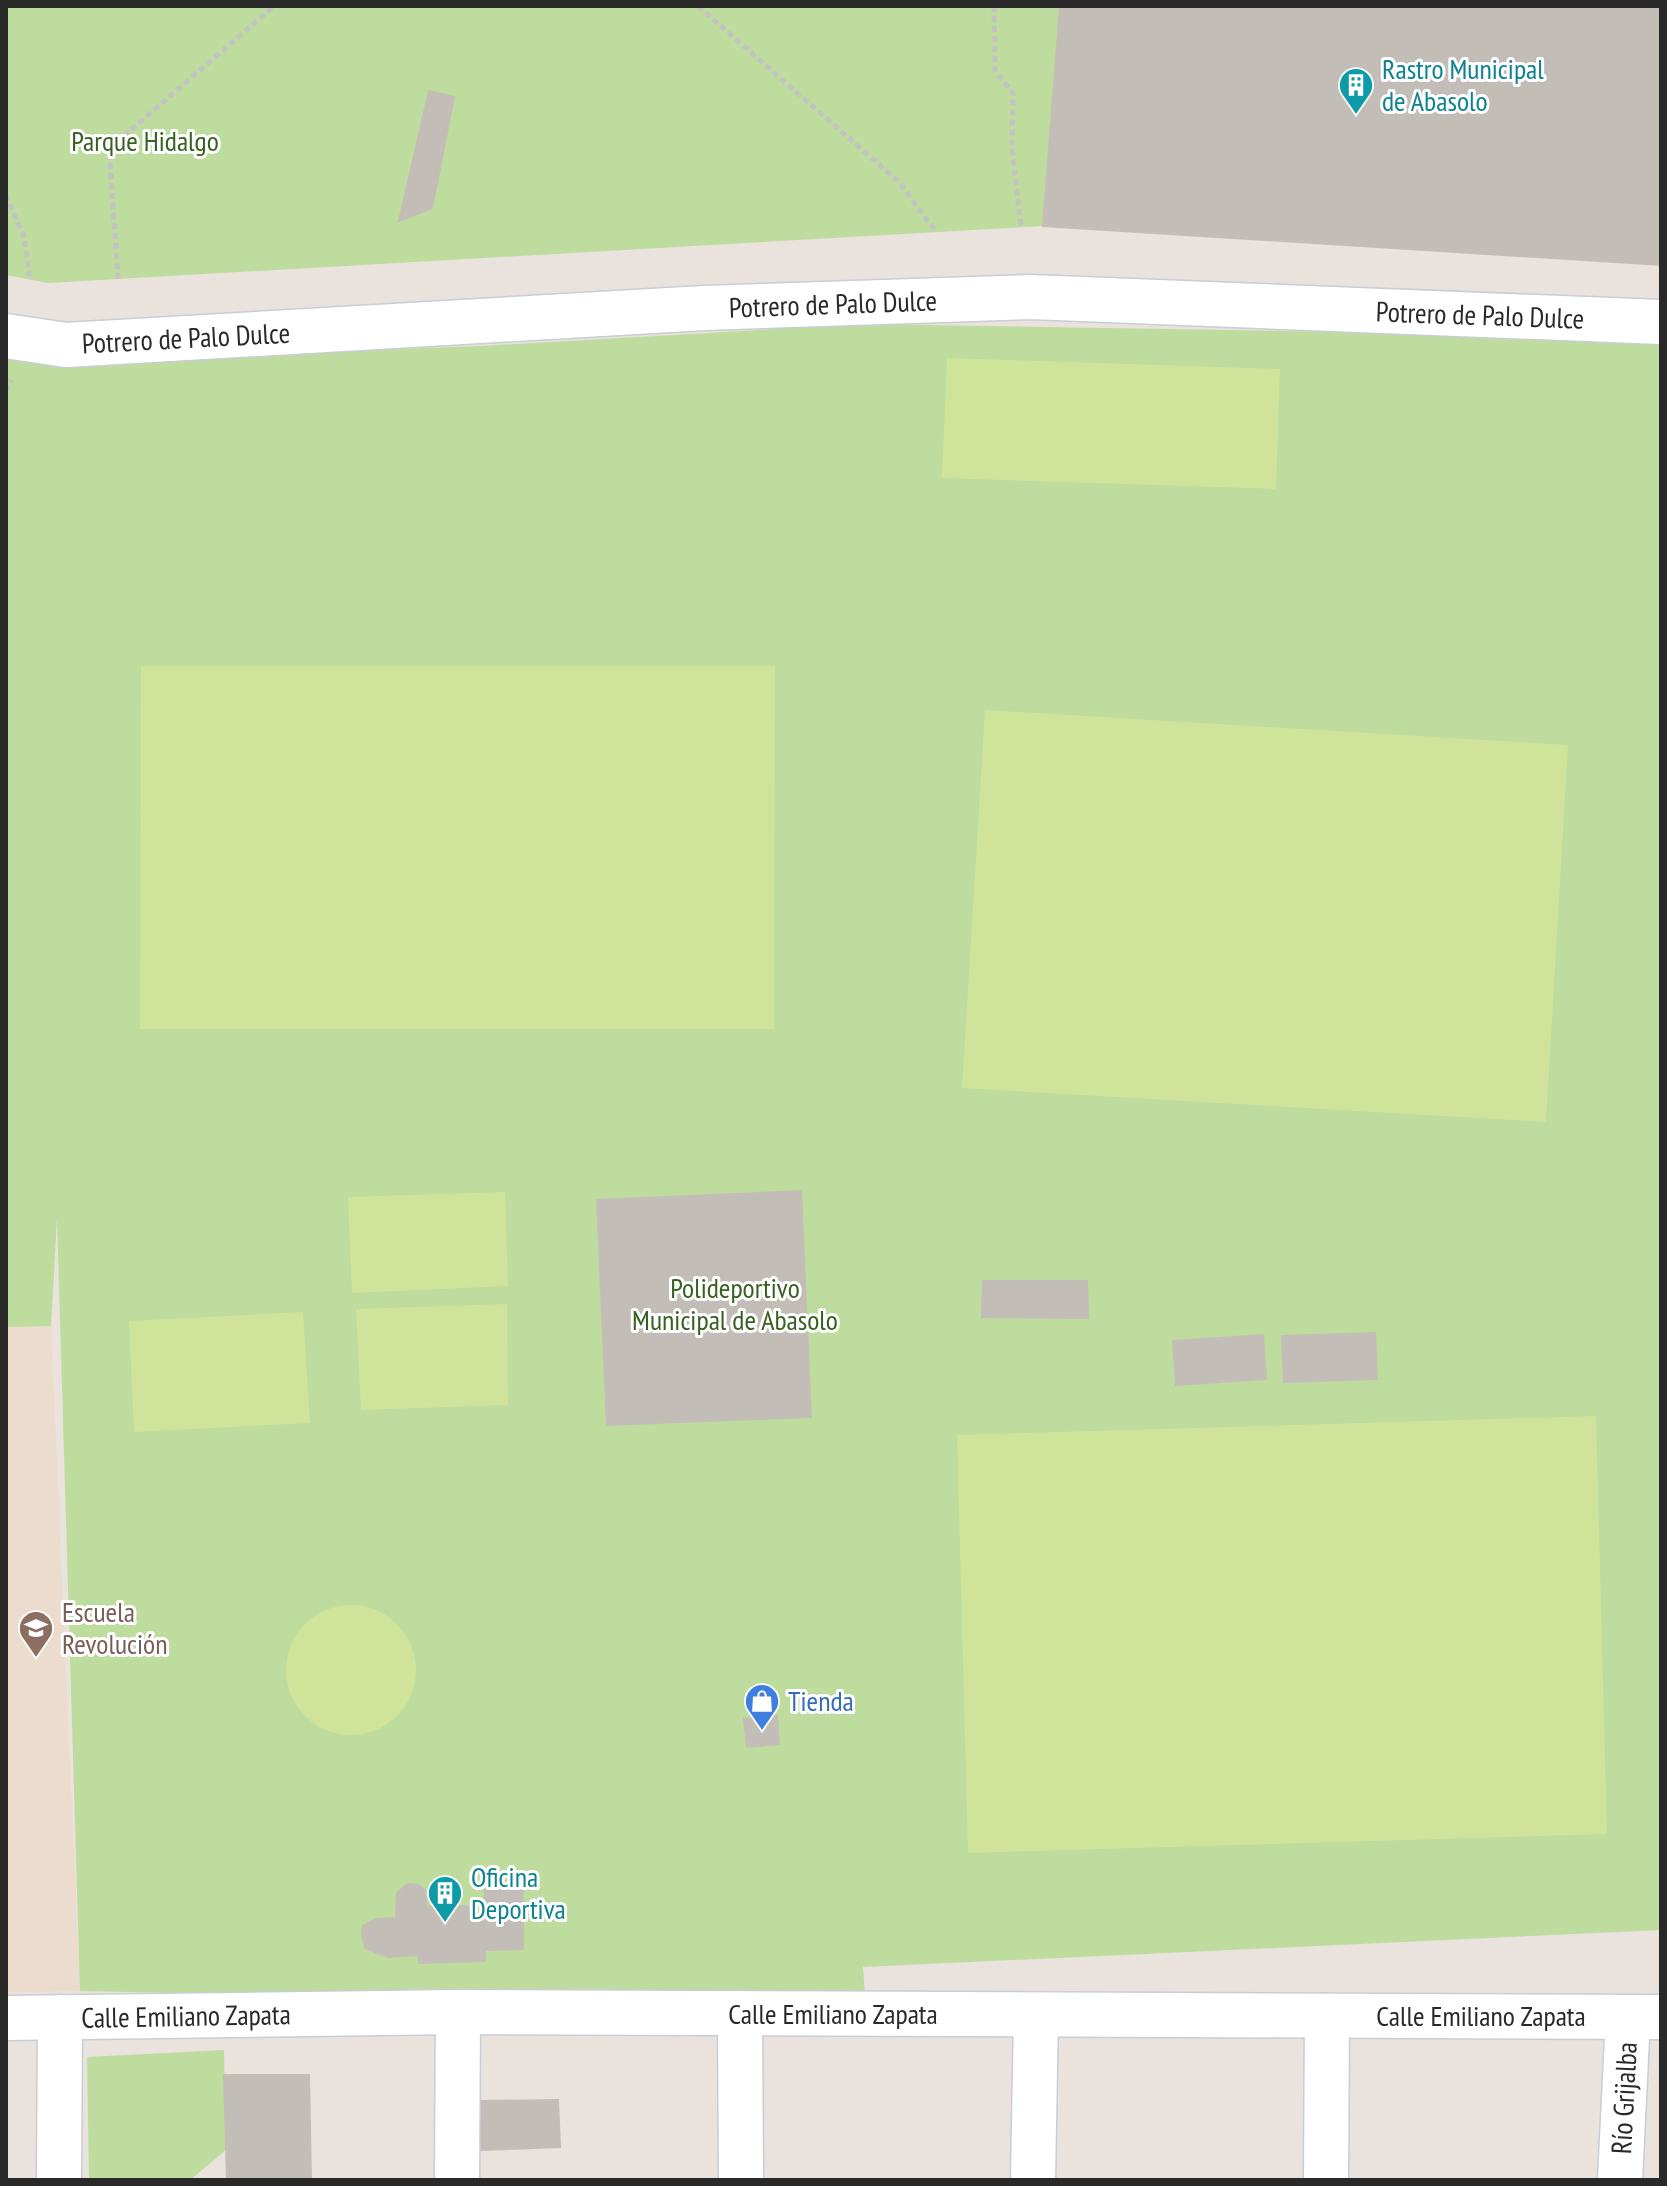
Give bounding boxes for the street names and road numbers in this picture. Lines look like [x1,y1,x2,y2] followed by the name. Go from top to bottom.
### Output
[728,281,938,326] street label: Potrero de Palo Dulce
[1375,292,1585,337] street label: Potrero de Palo Dulce
[81,314,291,361] street label: Potrero de Palo Dulce
[81,1995,291,2036] street label: Calle Emiliano Zapata
[728,1995,938,2032] street label: Calle Emiliano Zapata
[1376,1997,1586,2034] street label: Calle Emiliano Zapata
[1602,2041,1645,2155] street label: Río Grijalba

